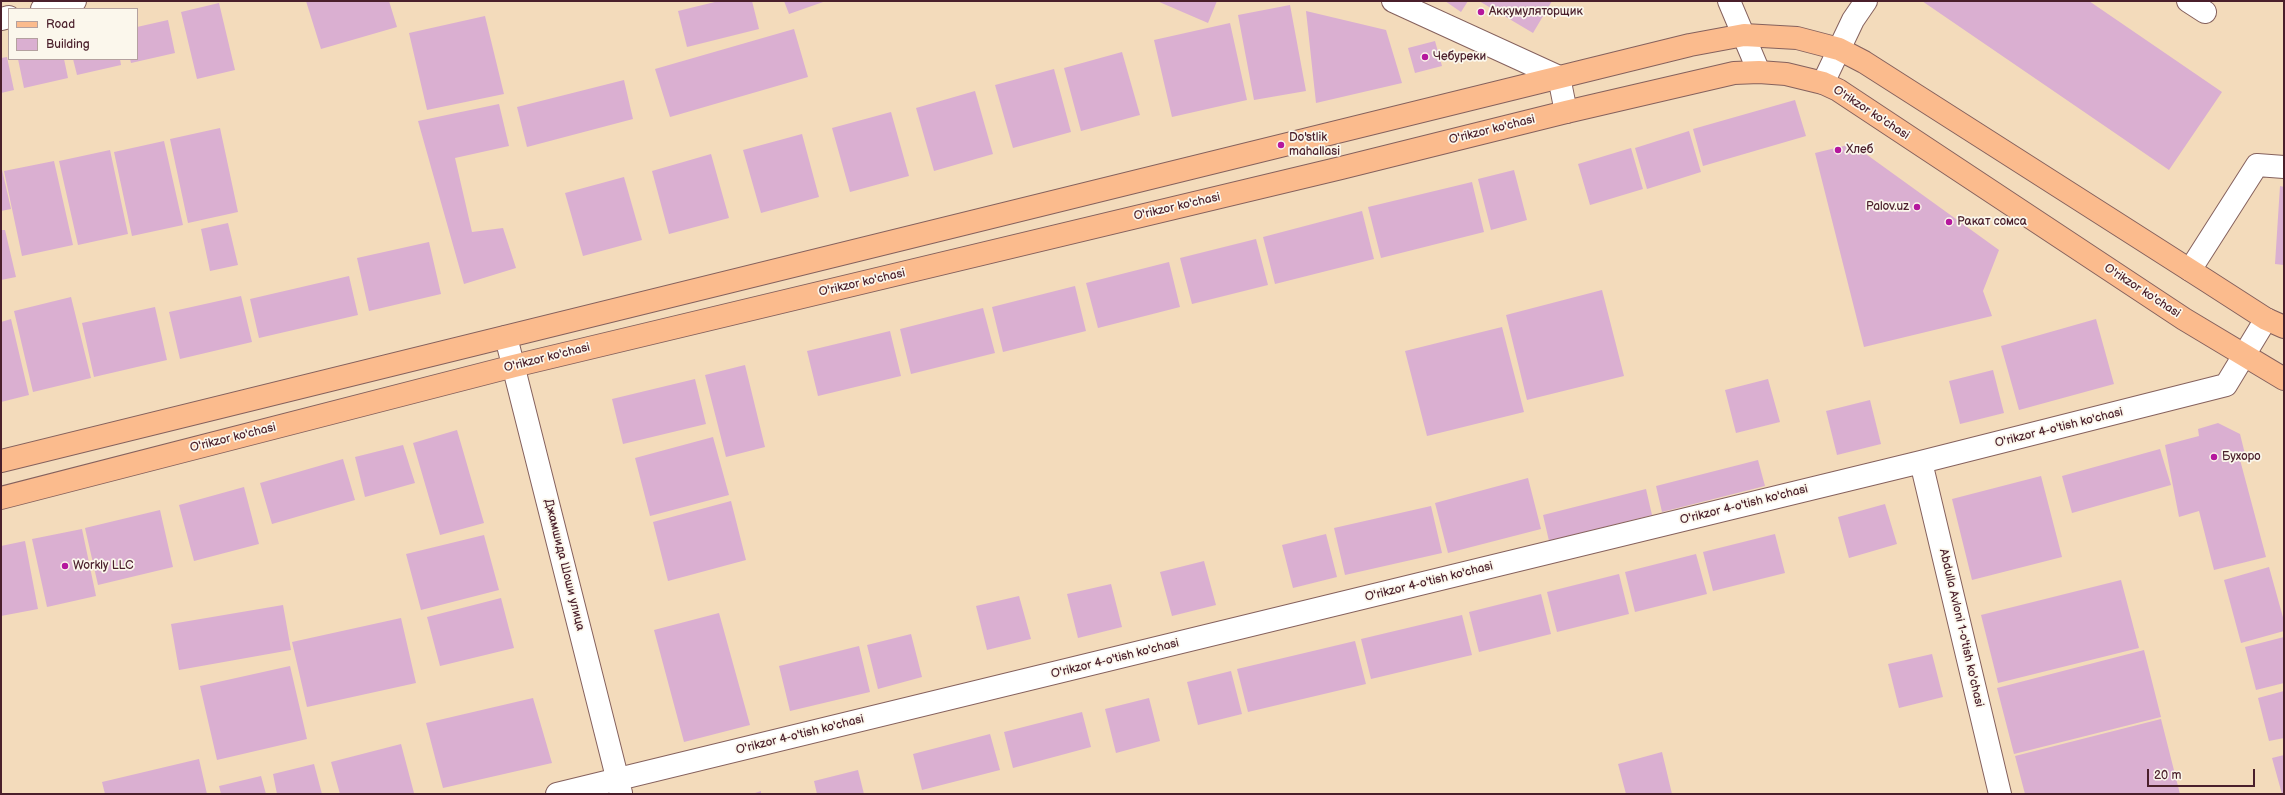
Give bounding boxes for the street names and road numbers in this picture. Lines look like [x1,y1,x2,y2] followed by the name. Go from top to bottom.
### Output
[1830,83,1912,143] street label: O'rikzor ko'chasi
[1447,112,1537,148] street label: O'rikzor ko'chasi
[1132,190,1222,224] street label: O'rikzor ko'chasi
[2101,261,2183,321] street label: O'rikzor ko'chasi
[817,266,907,300] street label: O'rikzor ko'chasi
[502,340,592,376] street label: O'rikzor ko'chasi
[1993,405,2125,451] street label: O'rikzor 4-o'tish ko'chasi
[188,420,278,456] street label: O'rikzor ko'chasi
[1678,482,1810,528] street label: O'rikzor 4-o'tish ko'chasi
[541,498,587,632] street label: Джамшида Шоши улица
[1936,547,1986,709] street label: Abdulla Avloni 1-o'tish ko'chasi
[1363,559,1495,605] street label: O'rikzor 4-o'tish ko'chasi
[1049,636,1181,682] street label: O'rikzor 4-o'tish ko'chasi
[734,712,866,758] street label: O'rikzor 4-o'tish ko'chasi

